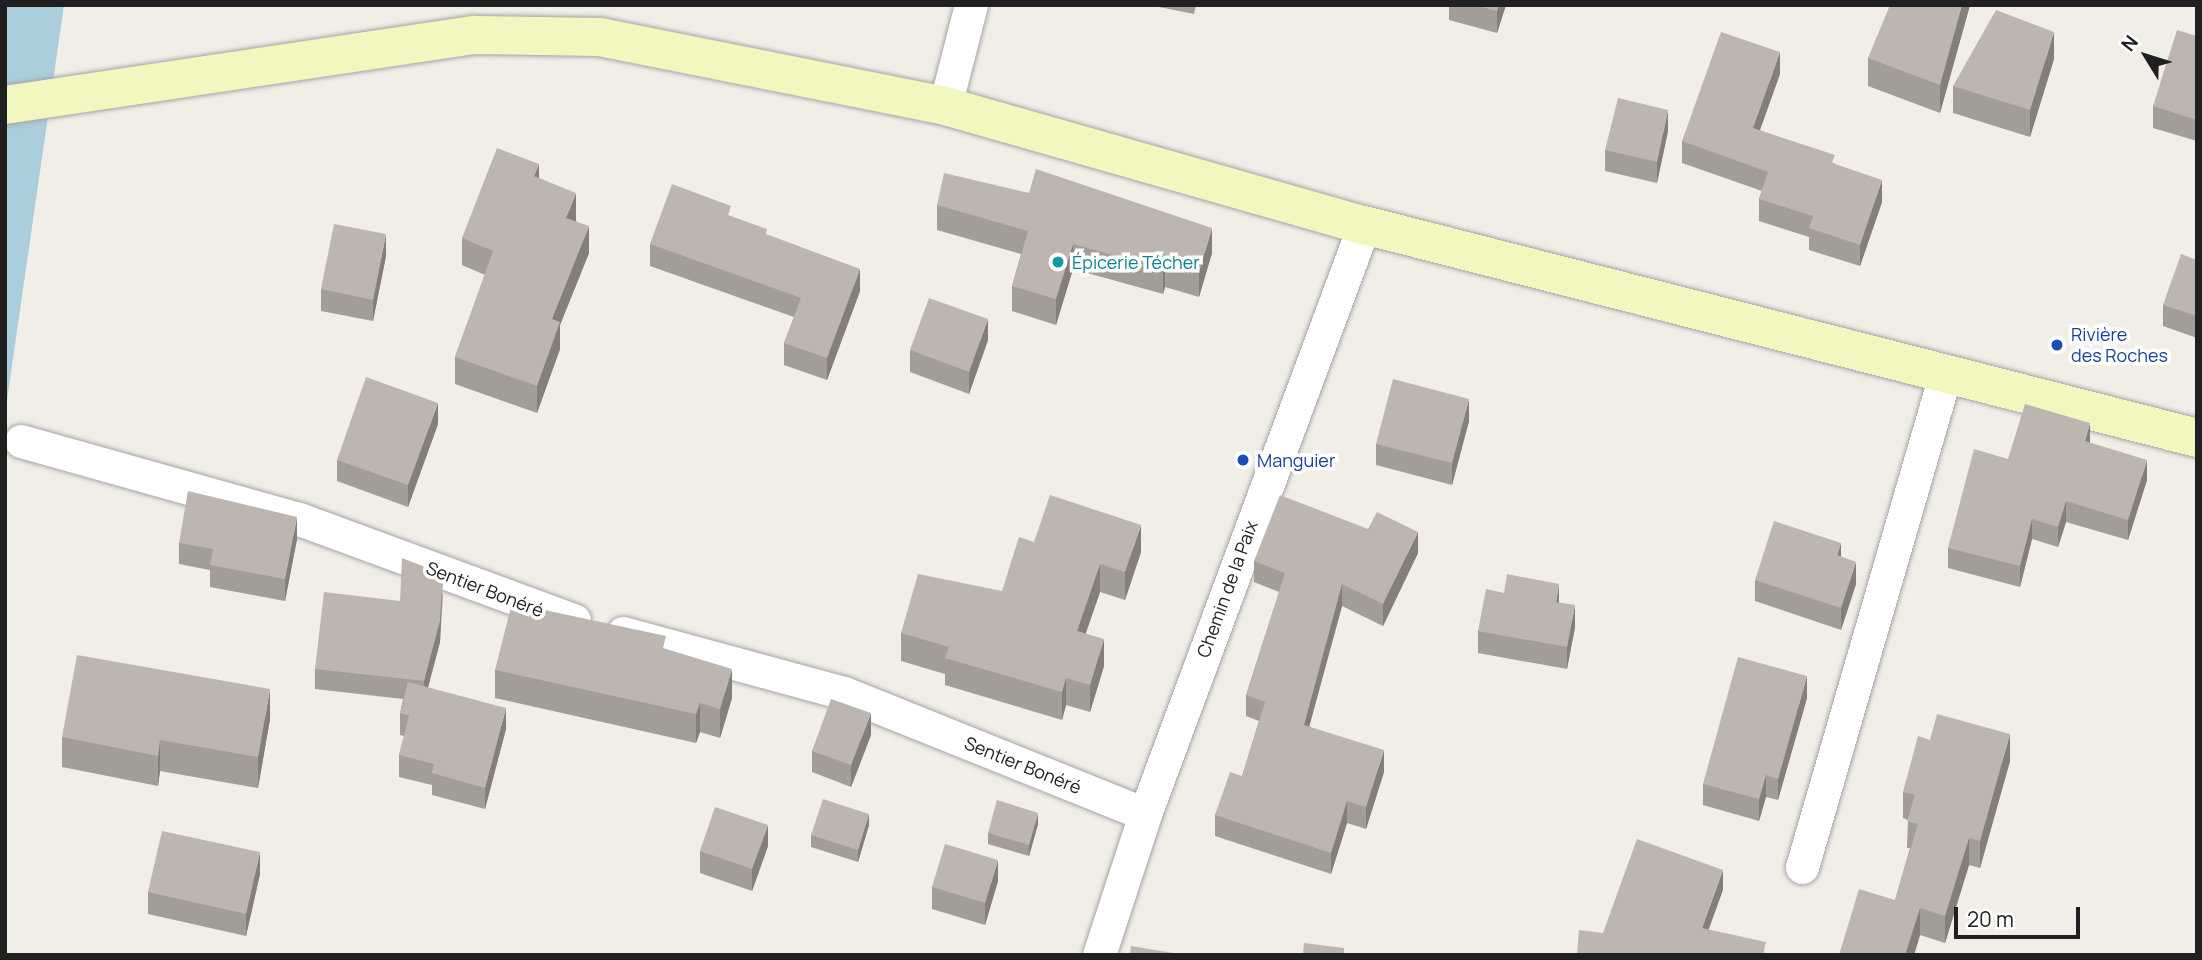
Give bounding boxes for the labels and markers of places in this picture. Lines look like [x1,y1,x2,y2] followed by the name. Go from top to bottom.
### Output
[1072,251,1200,273] place label: Épicerie Técher
[1050,254,1066,270] marker: Épicerie Técher
[2071,324,2168,366] place label: Rivière des Roches
[2049,337,2065,353] marker: Rivière des Roches
[1257,449,1335,471] place label: Manguier
[1235,452,1251,468] marker: Manguier

